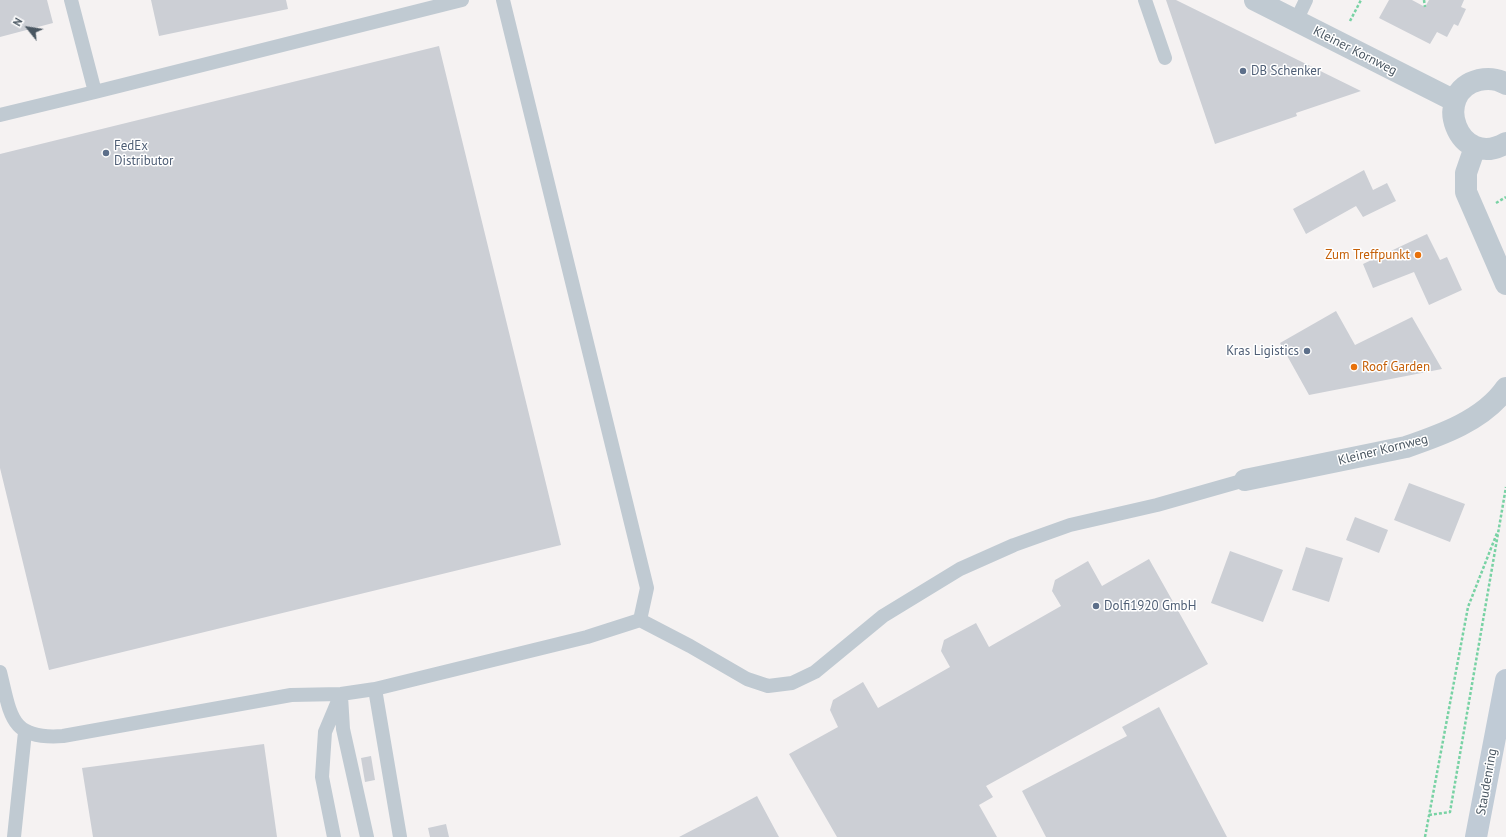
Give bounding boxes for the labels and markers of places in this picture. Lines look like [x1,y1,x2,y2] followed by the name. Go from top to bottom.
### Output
[1251,63,1321,79] place label: DB Schenker
[1238,66,1248,76] marker: DB Schenker
[114,138,173,169] place label: FedEx Distributor
[101,148,111,158] marker: FedEx Distributor
[1325,247,1410,263] place label: Zum Treffpunkt
[1413,250,1423,260] marker: Zum Treffpunkt
[1226,343,1299,359] place label: Kras Ligistics
[1302,346,1312,356] marker: Kras Ligistics
[1362,359,1430,375] place label: Roof Garden
[1349,362,1359,372] marker: Roof Garden
[1104,598,1196,614] place label: Dolfi1920 GmbH
[1091,601,1101,611] marker: Dolfi1920 GmbH

